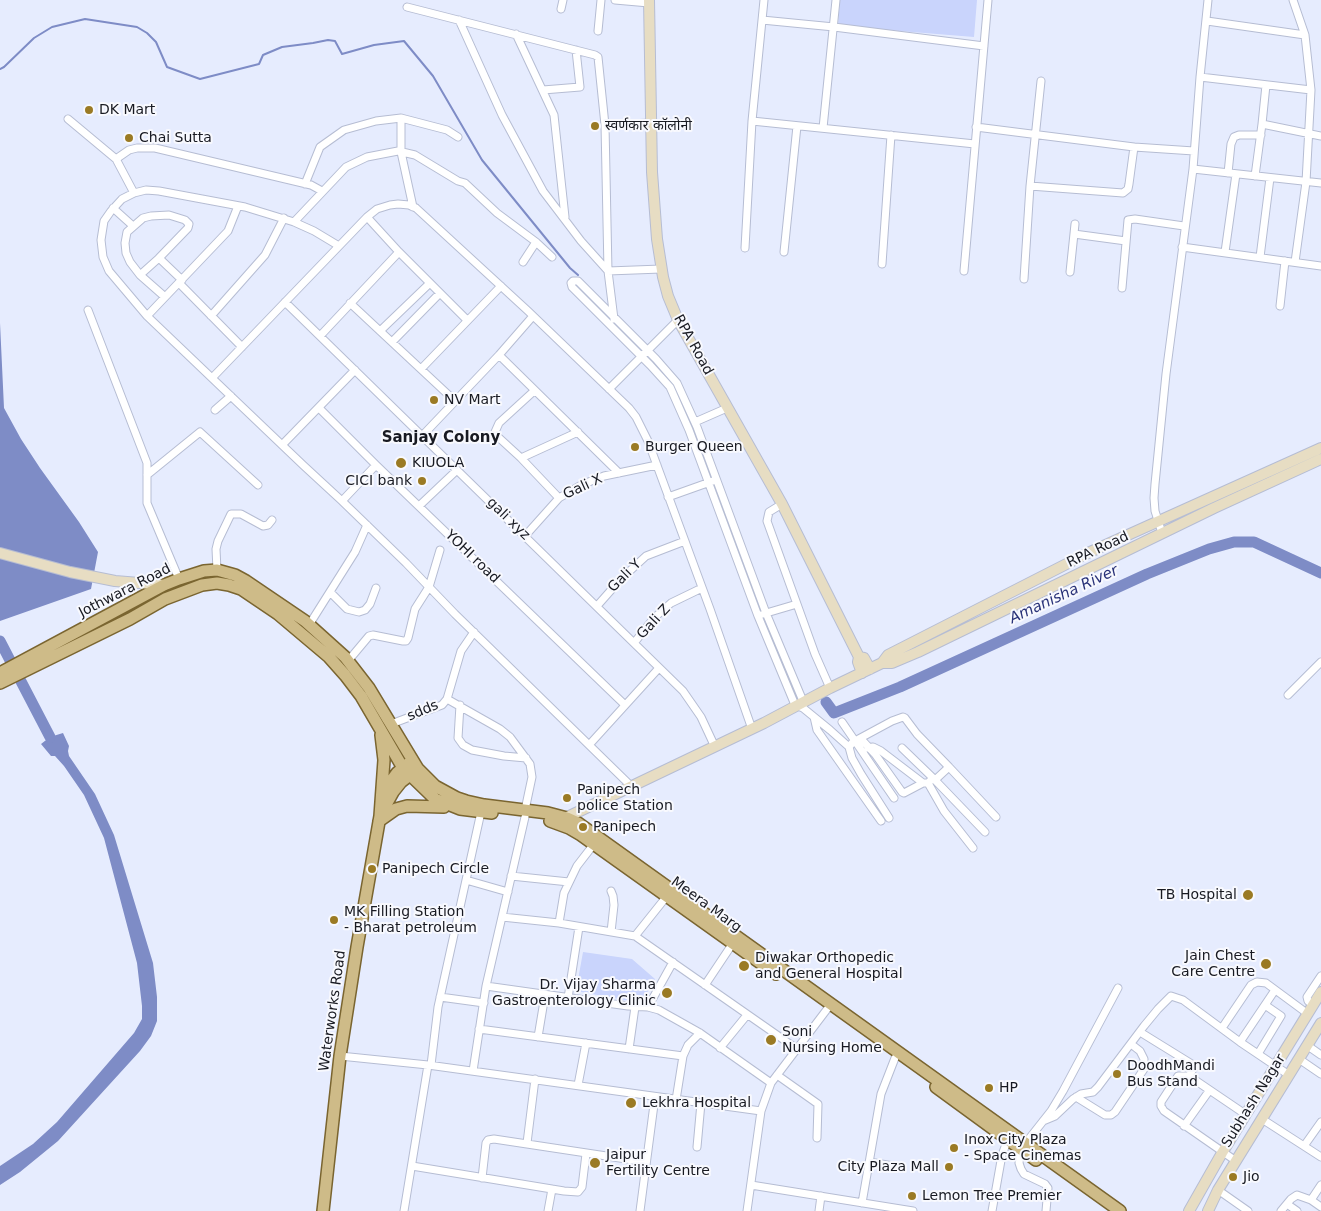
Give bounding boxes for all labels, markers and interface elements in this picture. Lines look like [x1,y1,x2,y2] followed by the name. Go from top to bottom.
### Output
[99,102,155,118] place label: DK Mart
[83,104,95,116] marker: DK Mart
[605,118,692,134] place label: स्वर्णकार कॉलोनी
[589,120,601,132] marker: स्वर्णकार कॉलोनी
[139,130,212,146] place label: Chai Sutta
[123,132,135,144] marker: Chai Sutta
[670,312,716,378] street label: RPA Road
[444,392,500,408] place label: NV Mart
[428,394,440,406] marker: NV Mart
[382,429,500,447] district label: Sanjay Colony
[645,439,743,455] place label: Burger Queen
[629,441,641,453] marker: Burger Queen
[412,455,464,471] place label: KIUOLA
[394,456,408,470] marker: KIUOLA
[561,471,605,503] street label: Gali X
[345,473,412,489] place label: CICI bank
[416,475,428,487] marker: CICI bank
[483,494,533,544] street label: gali xyz
[441,527,503,587] street label: YOHI road
[1064,528,1132,572] street label: RPA Road
[605,556,645,596] street label: Gali Y
[76,561,174,621] street label: Jothwara Road
[1007,562,1121,628] water label: Amanisha River
[634,601,674,643] street label: Gali Z
[405,697,441,725] street label: sdds
[577,782,673,814] place label: Panipech police Station
[561,792,573,804] marker: Panipech police Station
[593,819,656,835] place label: Panipech
[577,821,589,833] marker: Panipech
[382,861,489,877] place label: Panipech Circle
[366,863,378,875] marker: Panipech Circle
[667,874,745,936] street label: Meera Marg
[1157,887,1237,903] place label: TB Hospital
[1241,888,1255,902] marker: TB Hospital
[344,904,477,936] place label: MK Filling Station - Bharat petroleum
[328,914,340,926] marker: MK Filling Station - Bharat petroleum
[1171,948,1255,980] place label: Jain Chest Care Centre
[316,949,350,1073] street label: Waterworks Road
[755,950,903,982] place label: Diwakar Orthopedic and General Hospital
[1259,957,1273,971] marker: Jain Chest Care Centre
[737,959,751,973] marker: Diwakar Orthopedic and General Hospital
[492,977,656,1010] place label: Dr. Vijay Sharma Gastroenterology Clinic
[660,986,674,1000] marker: Dr. Vijay Sharma Gastroenterology Clinic
[782,1024,882,1056] place label: Soni Nursing Home
[764,1033,778,1047] marker: Soni Nursing Home
[1219,1051,1289,1151] street label: Subhash Nagar
[1127,1058,1215,1090] place label: DoodhMandi Bus Stand
[1111,1068,1123,1080] marker: DoodhMandi Bus Stand
[999,1080,1018,1096] place label: HP
[983,1082,995,1094] marker: HP
[642,1095,751,1111] place label: Lekhra Hospital
[624,1096,638,1110] marker: Lekhra Hospital
[964,1132,1081,1164] place label: Inox City Plaza - Space Cinemas
[948,1142,960,1154] marker: Inox City Plaza - Space Cinemas
[606,1147,710,1180] place label: Jaipur Fertility Centre
[588,1156,602,1170] marker: Jaipur Fertility Centre
[837,1159,939,1175] place label: City Plaza Mall
[943,1161,955,1173] marker: City Plaza Mall
[1243,1169,1260,1185] place label: Jio
[1227,1171,1239,1183] marker: Jio
[922,1188,1061,1204] place label: Lemon Tree Premier
[906,1190,918,1202] marker: Lemon Tree Premier

